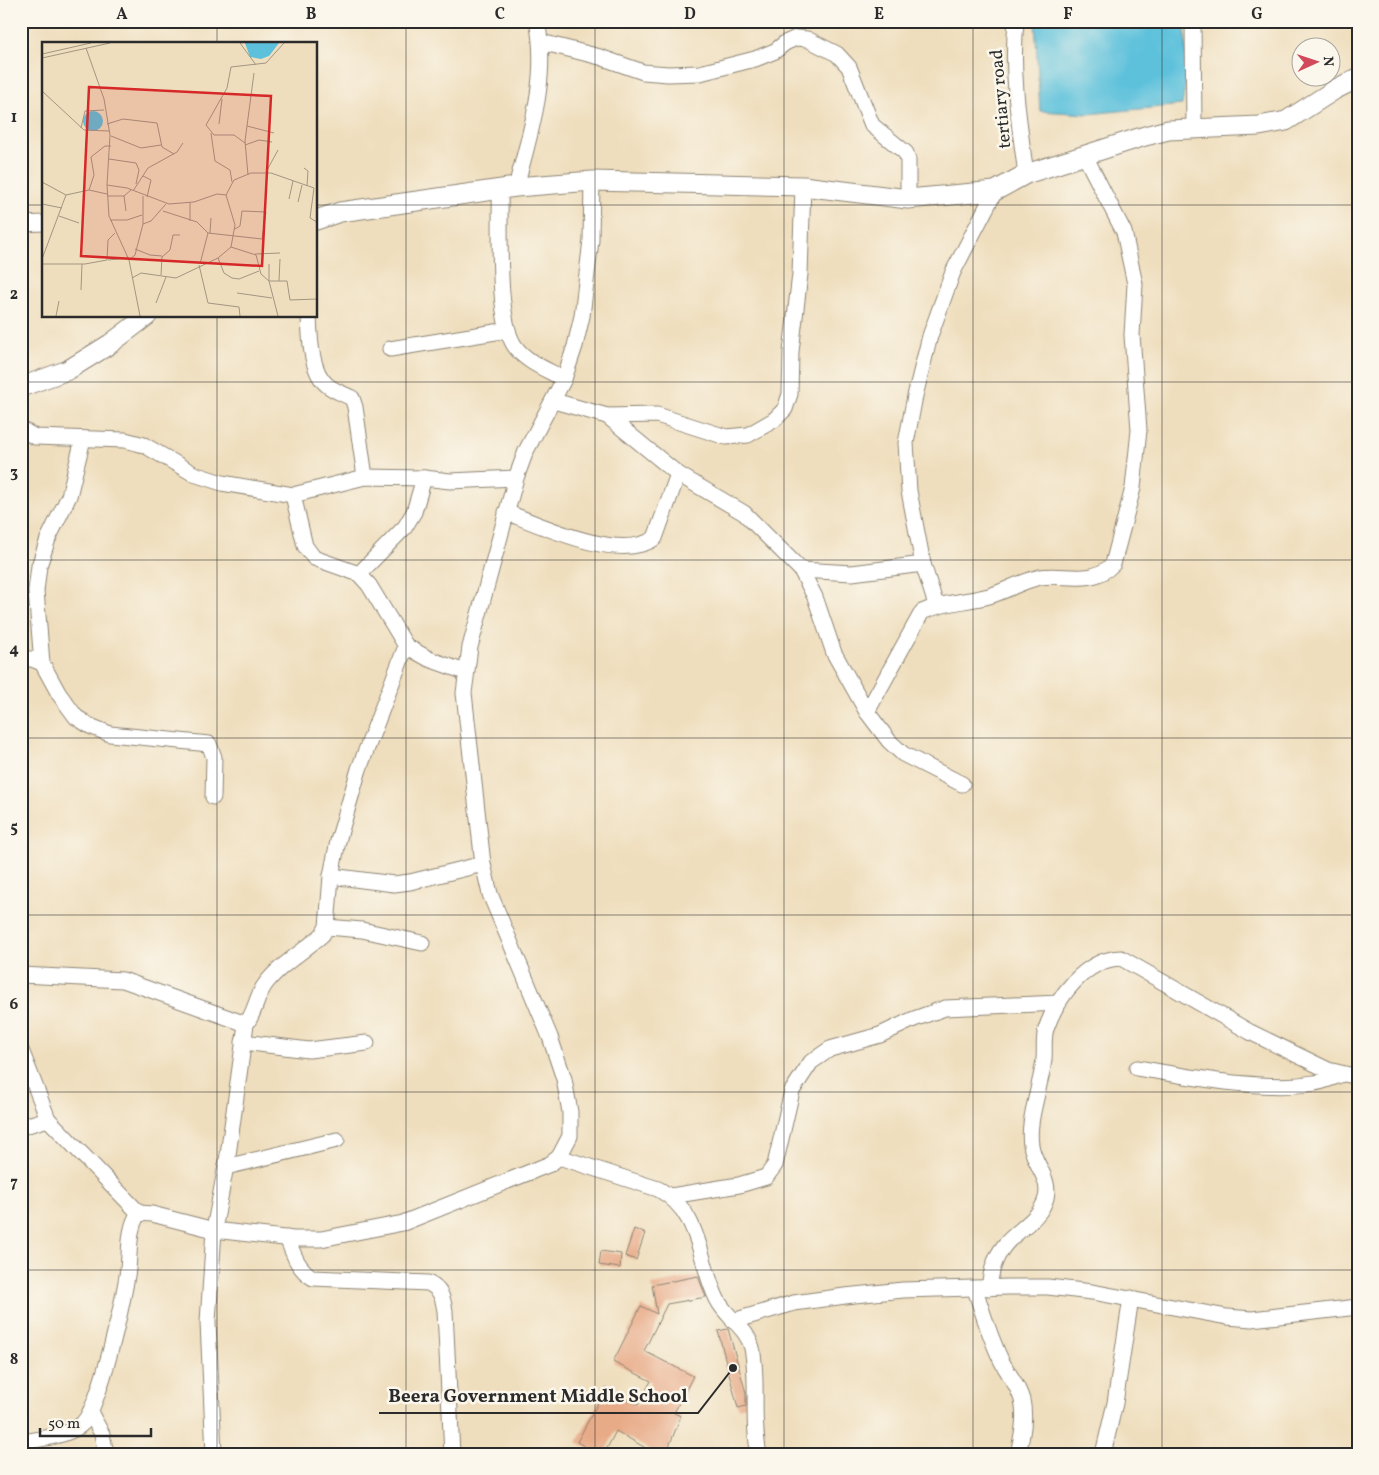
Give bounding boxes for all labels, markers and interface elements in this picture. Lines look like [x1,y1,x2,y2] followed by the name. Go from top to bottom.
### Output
[116,4,128,26] text: A
[306,4,317,26] text: B
[495,4,505,26] text: C
[684,4,696,26] text: D
[874,4,884,26] text: E
[1063,4,1073,26] text: F
[1251,4,1263,26] text: G
[1292,38,1342,88] north arrow
[42,42,318,318] inset map
[985,48,1018,150] street label: tertiary road
[1318,56,1337,67] text: N
[11,107,17,129] text: 1
[10,284,18,306] text: 2
[10,462,18,484] text: 3
[9,639,19,661] text: 4
[10,817,18,839] text: 5
[10,994,19,1016] text: 6
[10,1172,18,1194] text: 7
[10,1349,18,1371] text: 8
[379,1379,698,1413] callout: Beera Government Middle School
[388,1384,688,1410] text: Beera Government Middle School
[40,1405,151,1437] scale bar
[48,1414,80,1435] text: 50 m

